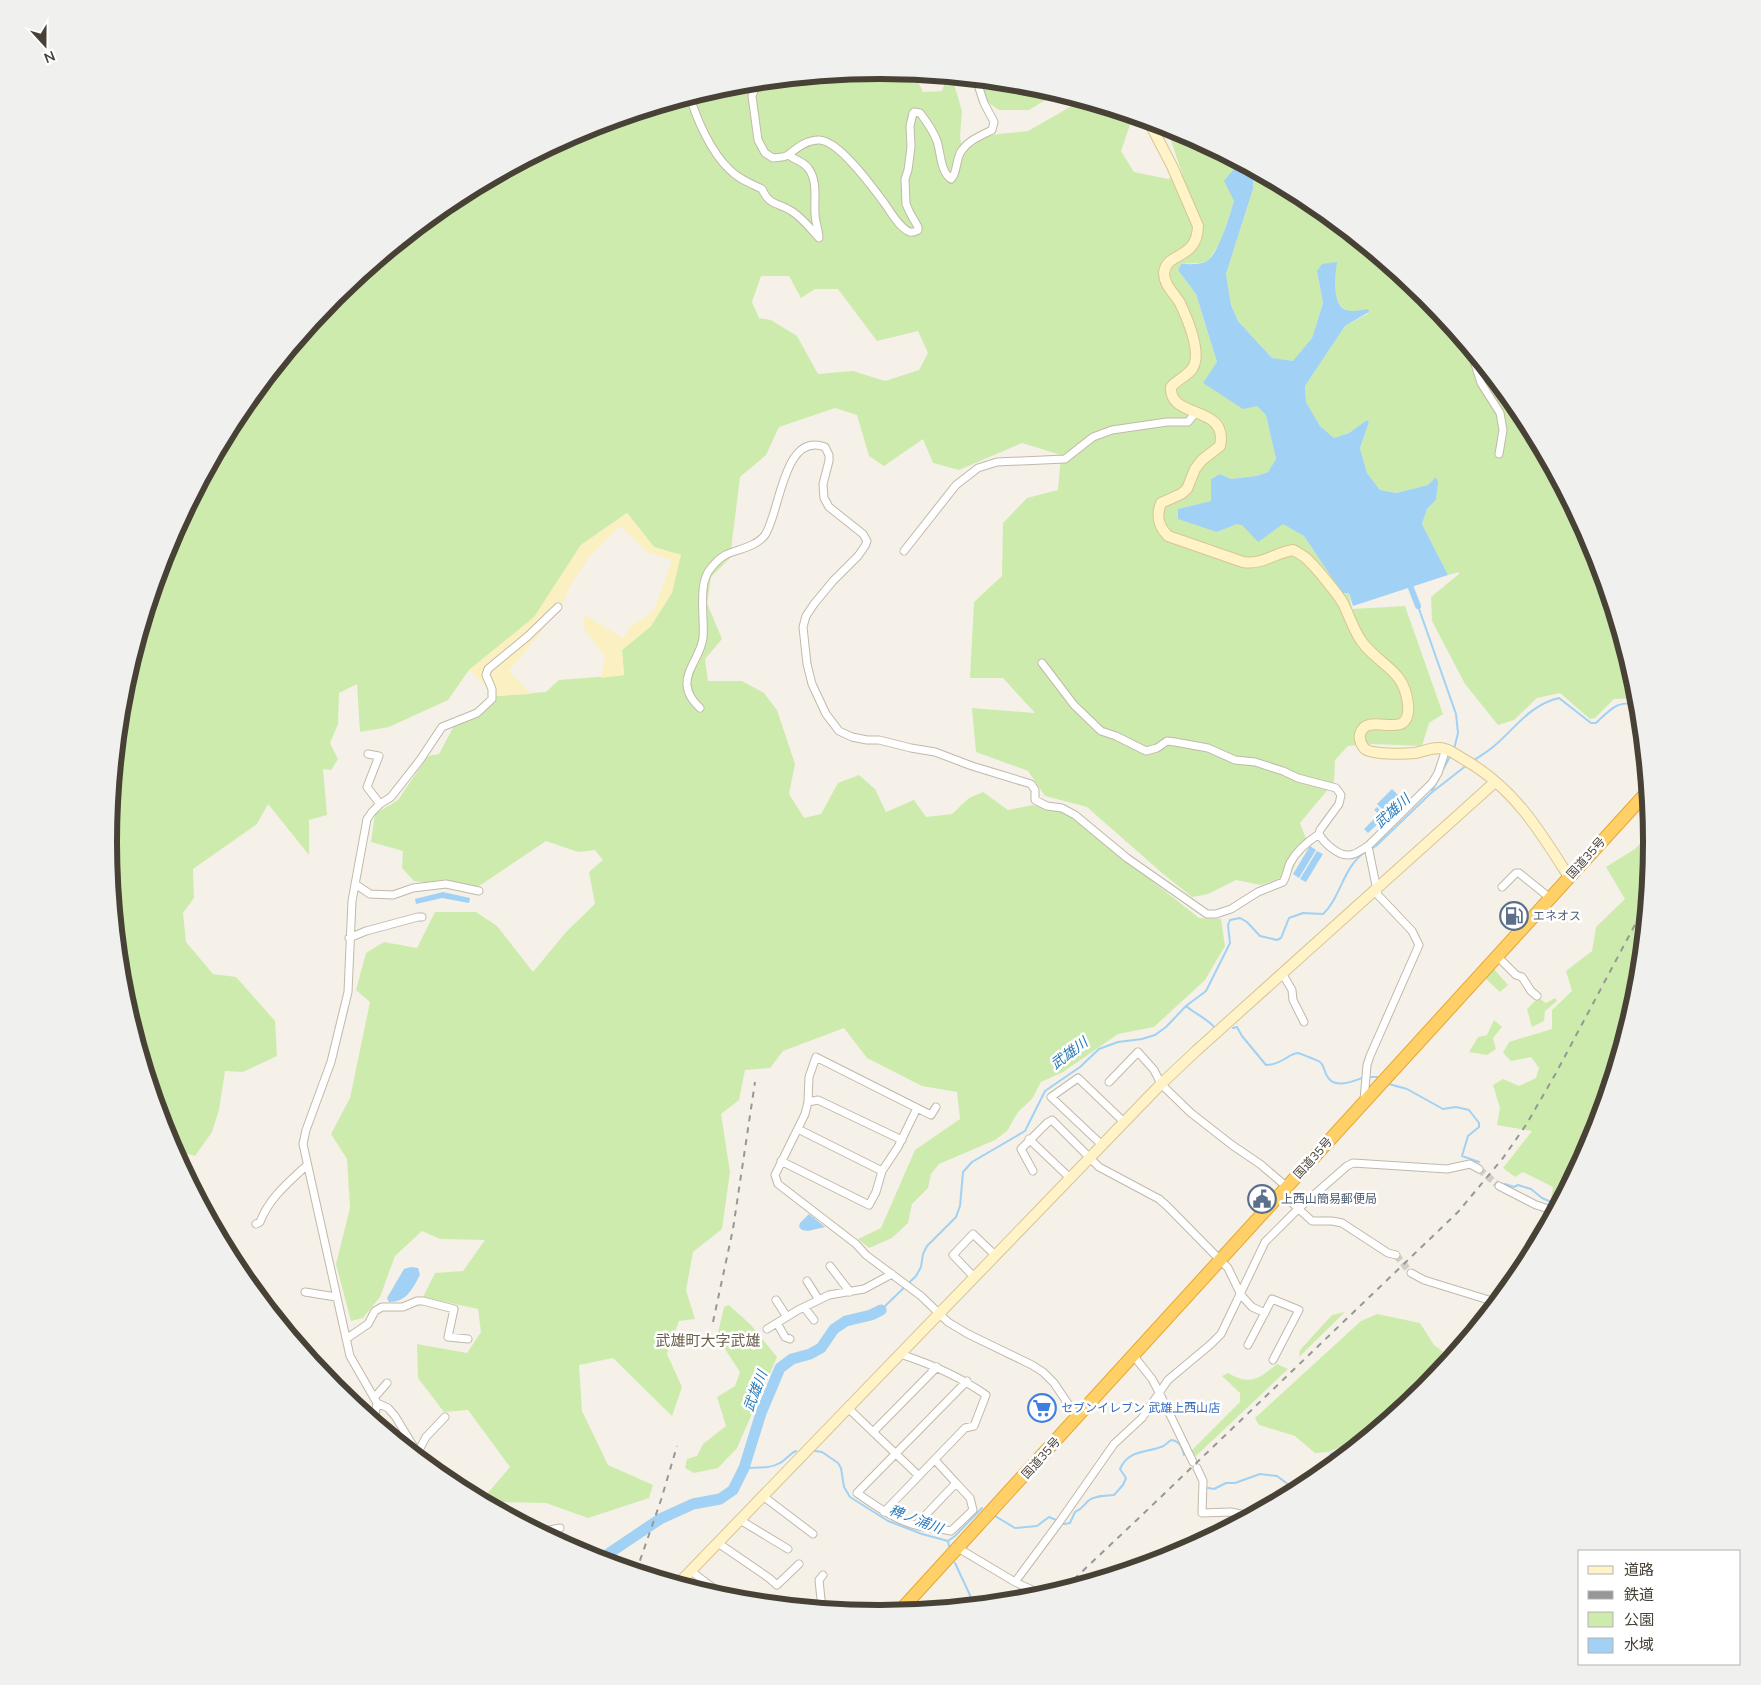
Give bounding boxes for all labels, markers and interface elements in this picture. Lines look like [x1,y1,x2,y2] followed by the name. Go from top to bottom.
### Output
[20,20,70,70] north arrow
[41,47,58,67] text: N
[1370,789,1415,832] water label: 武雄川
[1563,834,1608,881] street label: 国道35号
[1499,901,1529,931] fuel station icon: エネオス
[1533,908,1581,923] place label: エネオス
[1047,1032,1093,1073] water label: 武雄川
[1290,1134,1335,1181] street label: 国道35号
[1247,1184,1277,1214] public building icon: 上西山簡易郵便局
[1281,1191,1377,1206] place label: 上西山簡易郵便局
[655,1331,761,1350] district label: 武雄町大字武雄
[739,1366,772,1414] water label: 武雄川
[1027,1393,1057,1423] supermarket icon: セブンイレブン 武雄上西山店
[1061,1400,1220,1415] place label: セブンイレブン 武雄上西山店
[1018,1434,1063,1481] street label: 国道35号
[887,1501,947,1538] water label: 稗ノ浦川
[1578,1550,1741,1665] legend
[1624,1560,1654,1579] text: 道路
[1624,1585,1654,1604] text: 鉄道
[1624,1610,1654,1629] text: 公園
[1624,1635,1654,1654] text: 水域

